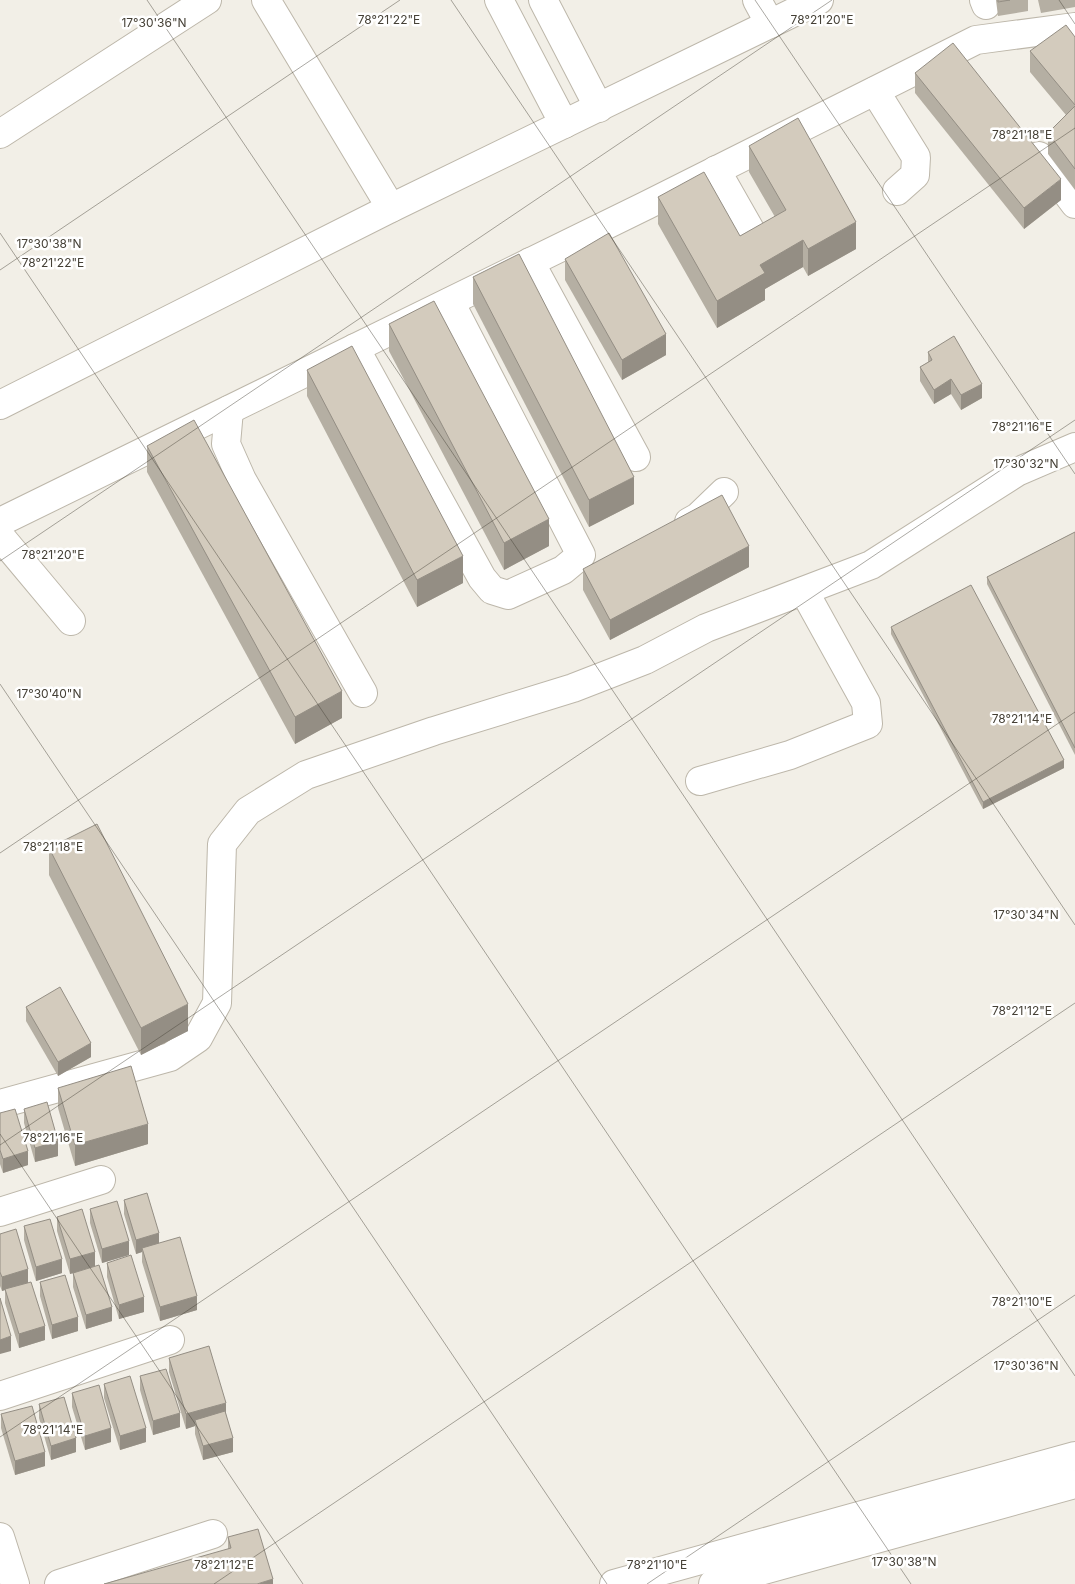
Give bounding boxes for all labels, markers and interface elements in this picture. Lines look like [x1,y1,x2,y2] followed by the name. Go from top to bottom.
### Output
[358,12,420,27] text: 78°21'22"E
[791,12,853,27] text: 78°21'20"E
[121,15,187,30] text: 17°30'36"N
[992,127,1052,142] text: 78°21'18"E
[16,236,82,251] text: 17°30'38"N
[22,255,84,270] text: 78°21'22"E
[992,419,1052,434] text: 78°21'16"E
[993,456,1059,471] text: 17°30'32"N
[22,547,84,562] text: 78°21'20"E
[17,686,81,701] text: 17°30'40"N
[992,711,1052,726] text: 78°21'14"E
[23,839,83,854] text: 78°21'18"E
[993,907,1059,922] text: 17°30'34"N
[992,1003,1052,1018] text: 78°21'12"E
[23,1130,83,1145] text: 78°21'16"E
[992,1294,1052,1309] text: 78°21'10"E
[993,1358,1059,1373] text: 17°30'36"N
[23,1422,83,1437] text: 78°21'14"E
[871,1554,937,1569] text: 17°30'38"N
[194,1557,254,1572] text: 78°21'12"E
[627,1557,687,1572] text: 78°21'10"E

